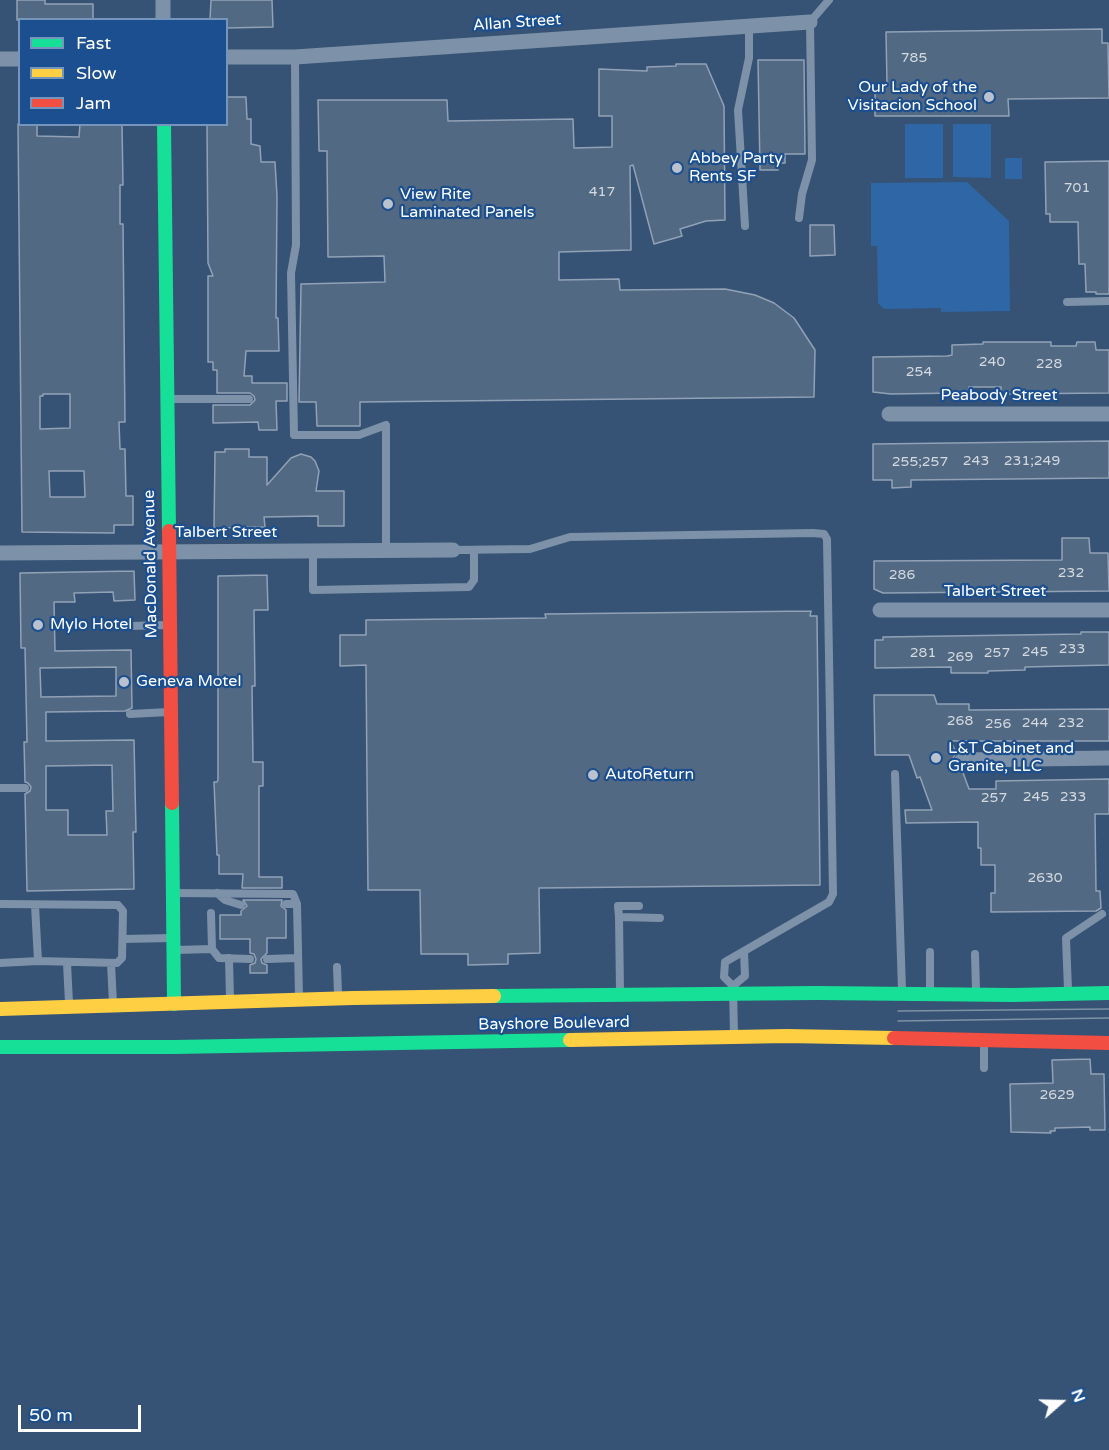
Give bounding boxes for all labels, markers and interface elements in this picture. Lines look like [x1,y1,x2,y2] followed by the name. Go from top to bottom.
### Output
[472,10,562,36] street label: Allan Street
[18,18,228,126] legend
[76,32,111,54] text: Fast
[901,50,927,66] house number: 785
[76,62,117,84] text: Slow
[848,78,977,116] place label: Our Lady of the Visitacion School
[982,90,996,104] marker: Our Lady of the Visitacion School
[76,92,111,114] text: Jam
[689,149,783,187] place label: Abbey Party Rents SF
[670,161,684,175] marker: Abbey Party Rents SF
[1064,180,1090,196] house number: 701
[589,184,615,200] house number: 417
[400,185,535,223] place label: View Rite Laminated Panels
[381,197,395,211] marker: View Rite Laminated Panels
[979,354,1005,370] house number: 240
[1036,356,1062,372] house number: 228
[906,364,932,380] house number: 254
[941,386,1057,406] street label: Peabody Street
[963,453,989,469] house number: 243
[1004,453,1060,469] house number: 231;249
[892,454,948,470] house number: 255;257
[140,490,162,638] street label: MacDonald Avenue
[175,523,277,543] street label: Talbert Street
[1058,565,1084,581] house number: 232
[889,567,915,583] house number: 286
[944,582,1046,602] street label: Talbert Street
[50,615,132,635] place label: Mylo Hotel
[31,618,45,632] marker: Mylo Hotel
[1059,641,1085,657] house number: 233
[1022,644,1048,660] house number: 245
[910,645,936,661] house number: 281
[984,645,1010,661] house number: 257
[947,649,973,665] house number: 269
[136,672,241,692] place label: Geneva Motel
[117,675,131,689] marker: Geneva Motel
[947,713,973,729] house number: 268
[1022,715,1048,731] house number: 244
[1058,715,1084,731] house number: 232
[985,716,1011,732] house number: 256
[948,739,1074,777] place label: L&T Cabinet and Granite, LLC
[929,751,943,765] marker: L&T Cabinet and Granite, LLC
[605,765,694,785] place label: AutoReturn
[586,768,600,782] marker: AutoReturn
[1023,789,1049,805] house number: 245
[1060,789,1086,805] house number: 233
[981,790,1007,806] house number: 257
[1027,870,1063,886] house number: 2630
[478,1013,630,1035] street label: Bayshore Boulevard
[1039,1087,1075,1103] house number: 2629
[1031,1372,1091,1432] north arrow
[1066,1386,1090,1405] text: N
[21,1393,144,1431] scale bar
[29,1404,73,1426] text: 50 m

